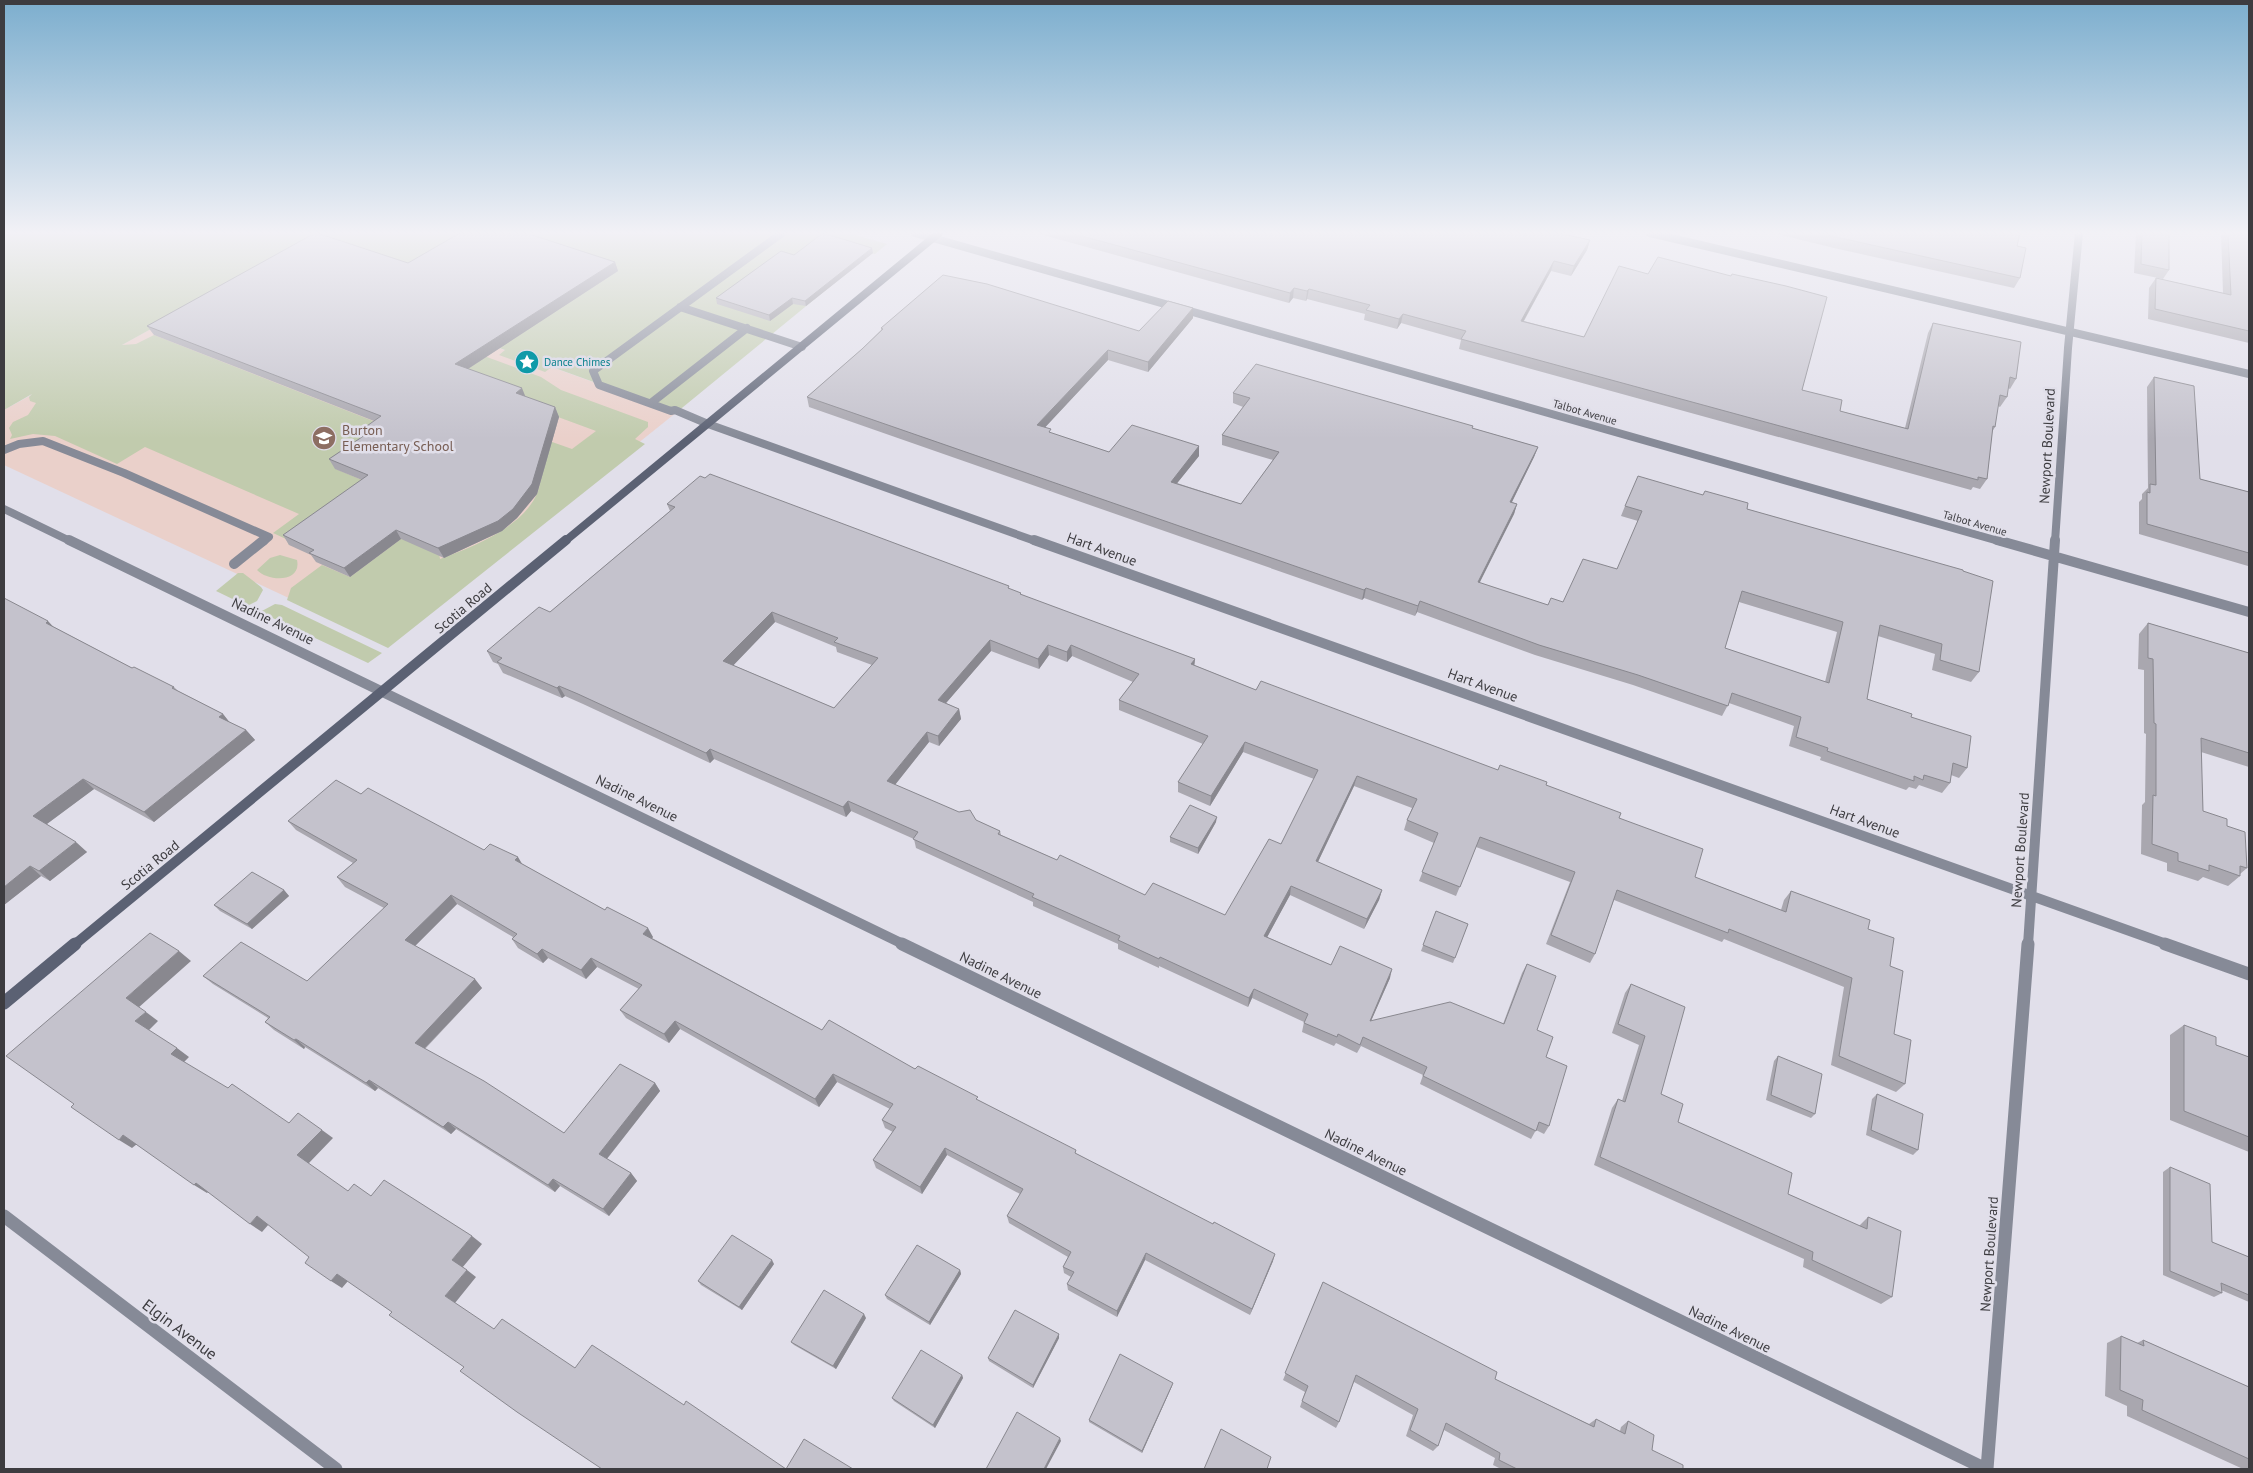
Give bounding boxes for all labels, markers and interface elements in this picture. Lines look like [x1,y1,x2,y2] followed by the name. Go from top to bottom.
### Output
[514,349,540,375] place icon: Dance Chimes
[544,355,611,369] place label: Dance Chimes
[2035,388,2059,504] street label: Newport Boulevard
[1551,396,1619,428] street label: Talbot Avenue
[342,421,454,455] place label: Burton Elementary School
[311,425,337,451] school or university icon: Burton Elementary School
[1941,507,2009,539] street label: Talbot Avenue
[1064,528,1140,570] street label: Hart Avenue
[430,579,496,637] street label: Scotia Road
[229,593,317,649] street label: Nadine Avenue
[1445,664,1521,706] street label: Hart Avenue
[593,770,681,826] street label: Nadine Avenue
[2007,792,2033,908] street label: Newport Boulevard
[1827,800,1903,842] street label: Hart Avenue
[117,836,183,894] street label: Scotia Road
[957,947,1045,1003] street label: Nadine Avenue
[1322,1124,1410,1180] street label: Nadine Avenue
[1976,1196,2002,1312] street label: Newport Boulevard
[139,1294,221,1364] street label: Elgin Avenue
[1686,1301,1774,1357] street label: Nadine Avenue

